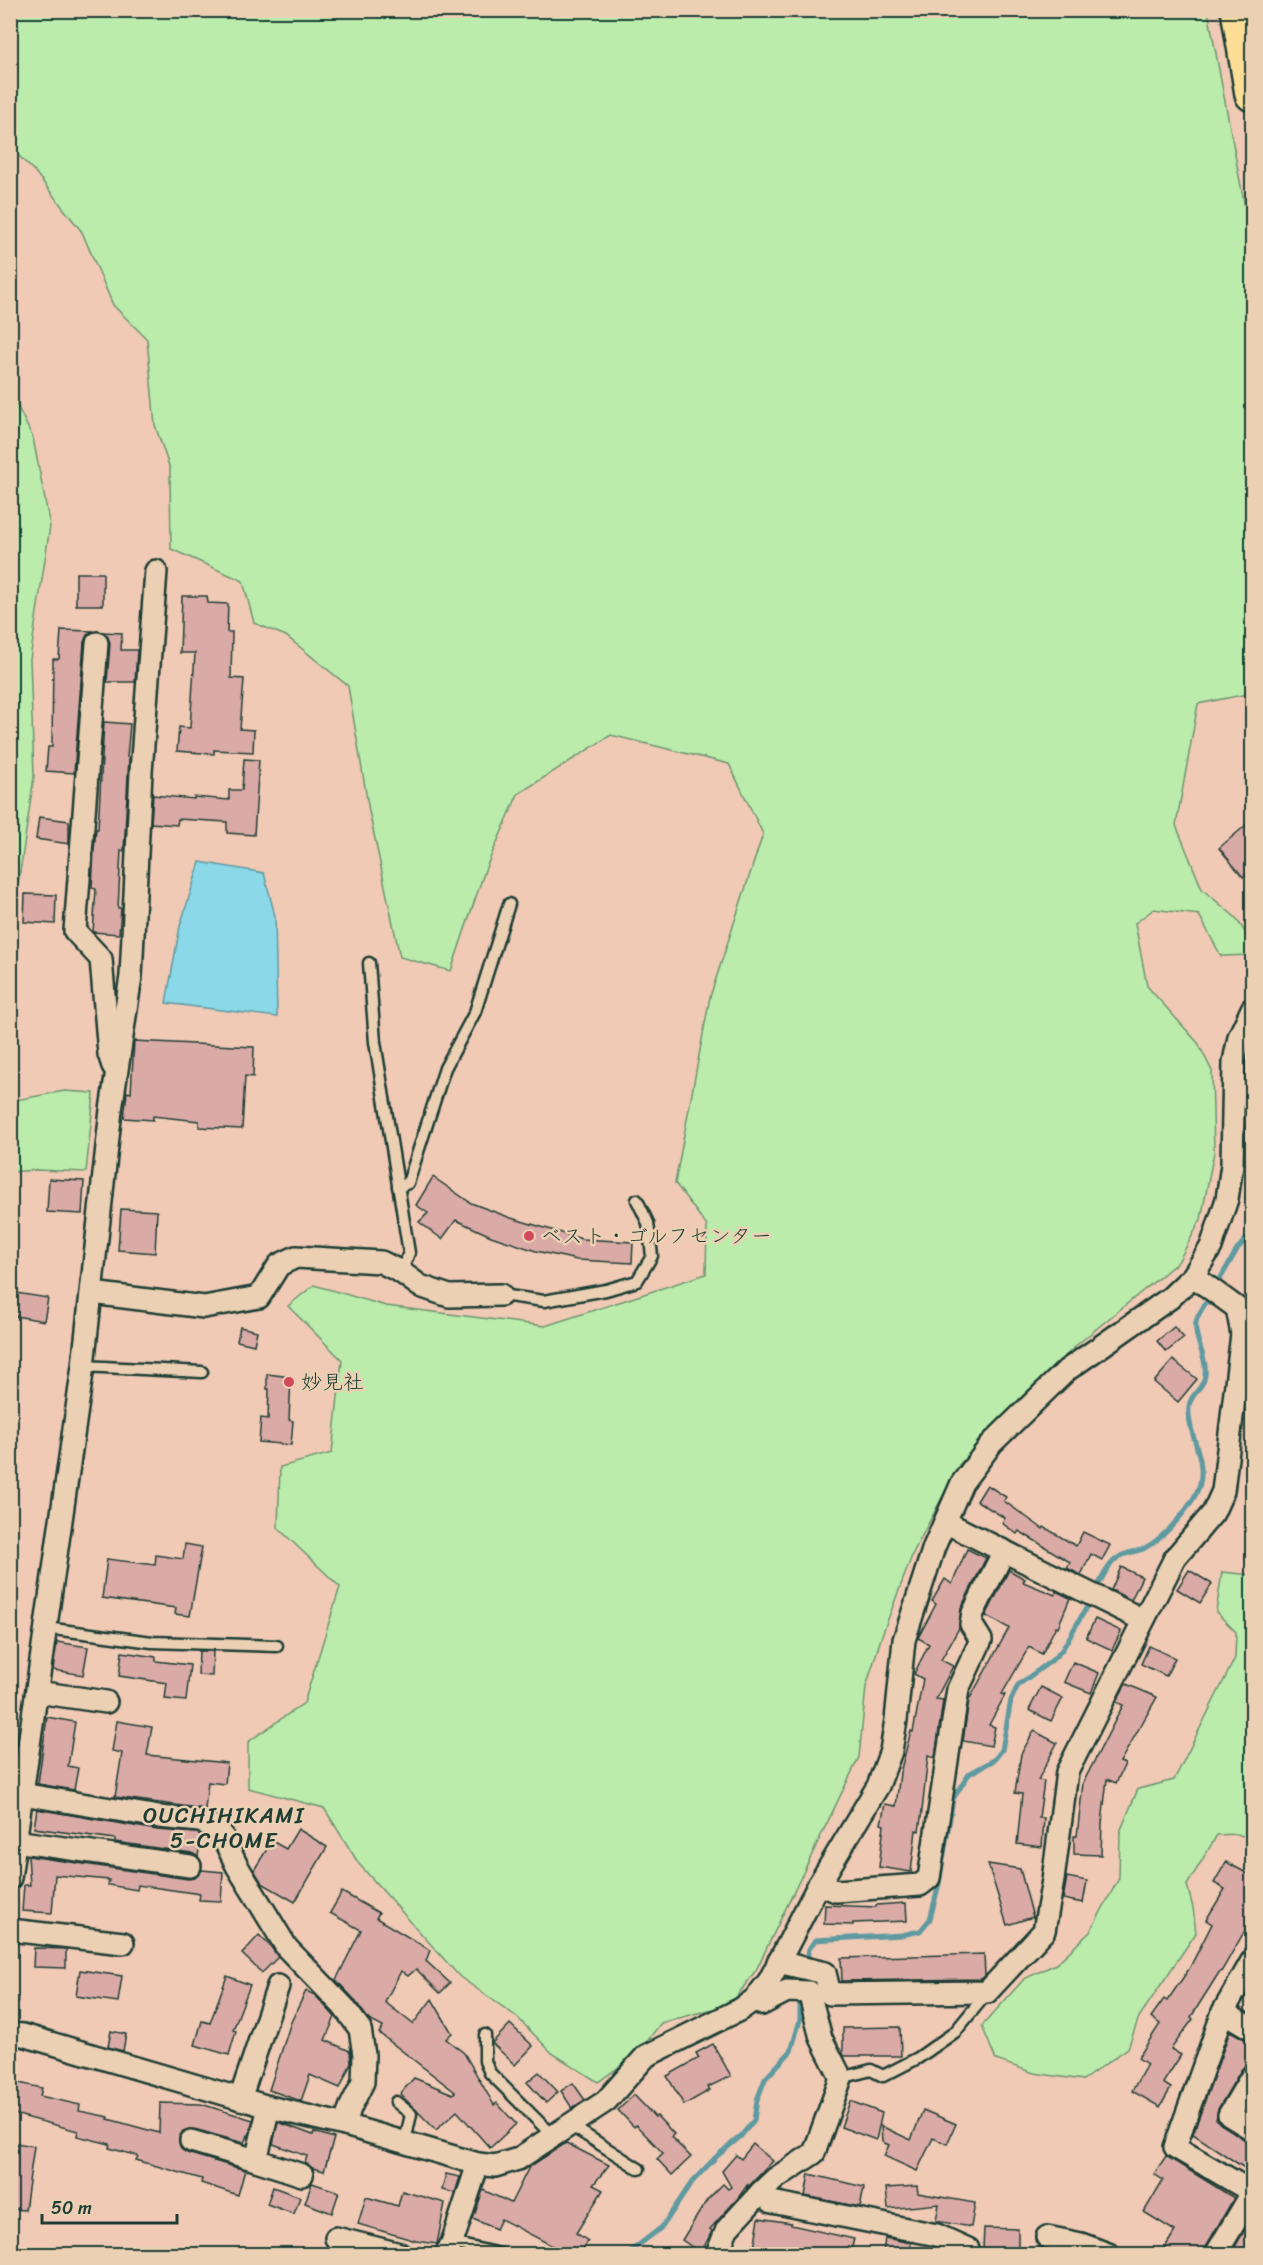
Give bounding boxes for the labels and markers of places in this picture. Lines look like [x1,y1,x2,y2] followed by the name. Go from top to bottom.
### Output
[541,1217,772,1255] place label: ベスト・ゴルフセンター
[522,1229,536,1243] marker: ベスト・ゴルフセンター
[301,1363,364,1401] place label: 妙見社
[282,1375,296,1389] marker: 妙見社

